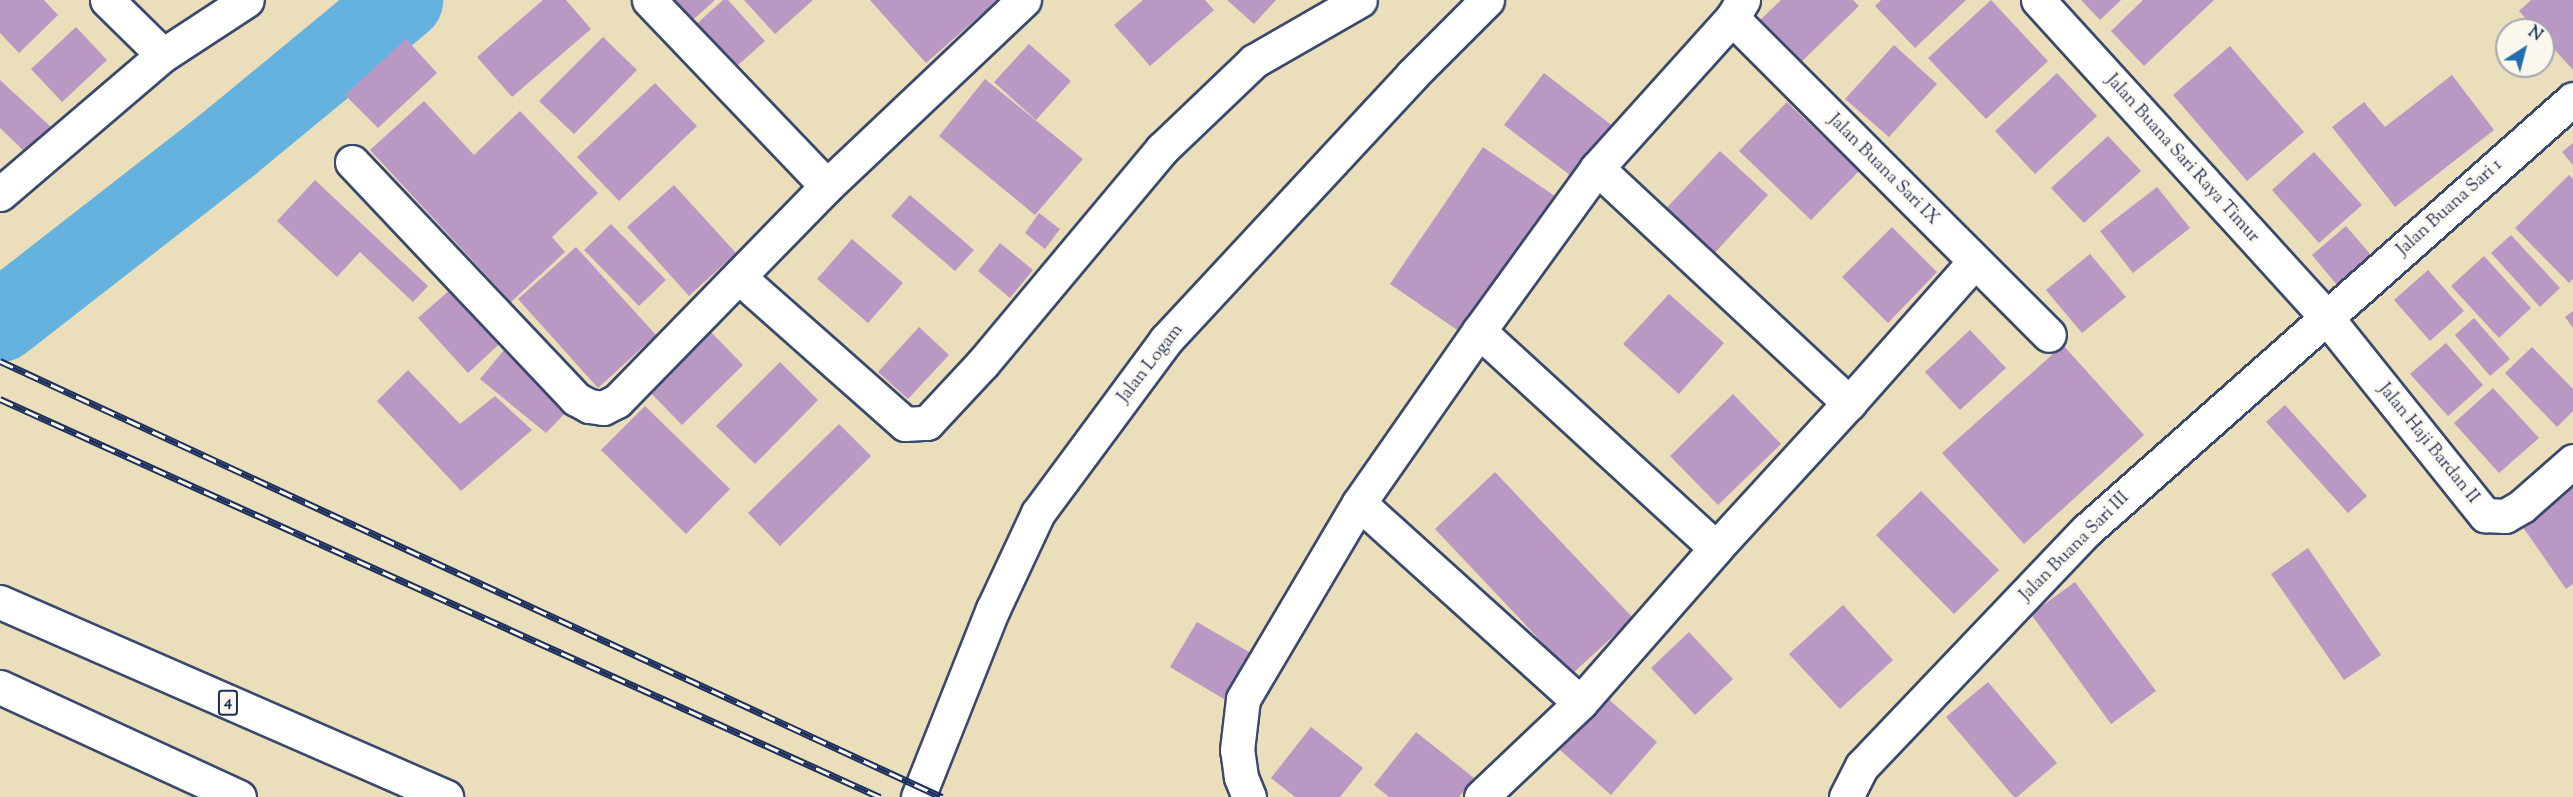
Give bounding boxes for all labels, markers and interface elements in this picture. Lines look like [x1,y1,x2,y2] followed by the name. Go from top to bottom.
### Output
[2495,18,2555,78] north arrow
[2523,22,2547,48] text: N
[2101,70,2263,248] street label: Jalan Buana Sari Raya Timur
[1823,110,1943,230] street label: Jalan Buana Sari IX
[2393,155,2507,261] street label: Jalan Buana Sari 1
[1114,320,1188,408] street label: Jalan Logam
[2373,380,2483,508] street label: Jalan Haji Bardan II
[2016,488,2134,606] street label: Jalan Buana Sari III
[218,690,238,716] road number: 4

